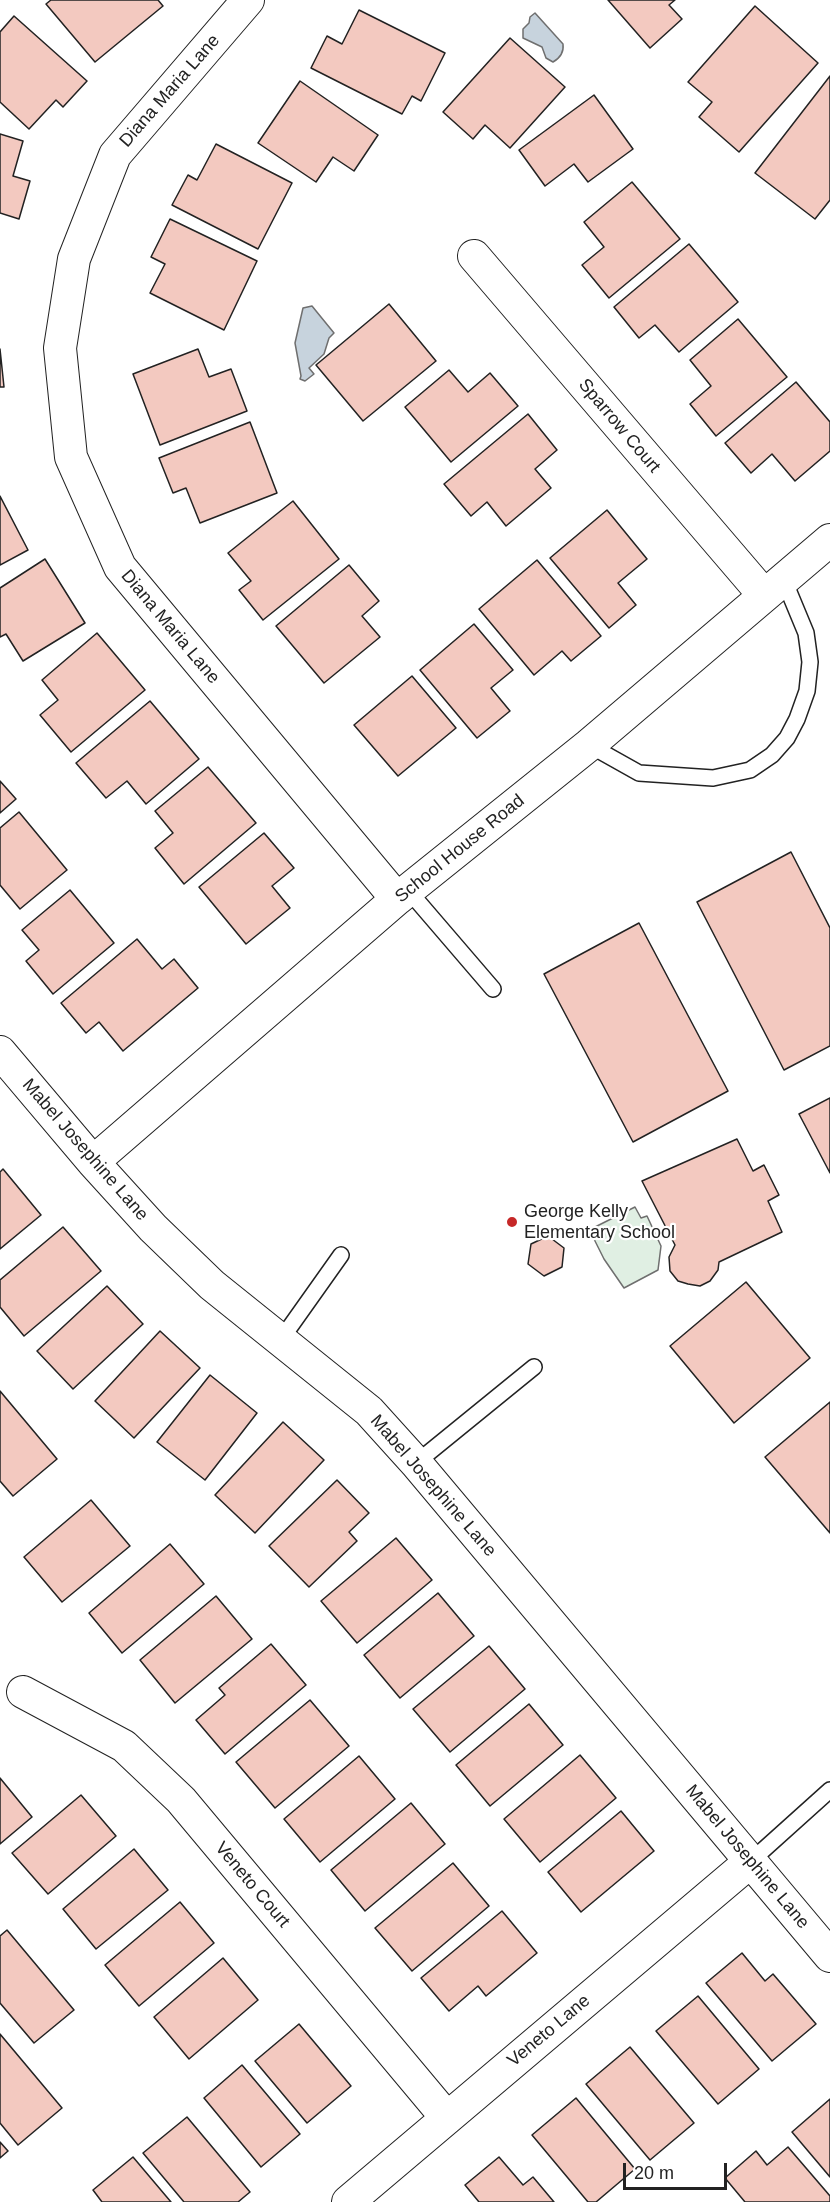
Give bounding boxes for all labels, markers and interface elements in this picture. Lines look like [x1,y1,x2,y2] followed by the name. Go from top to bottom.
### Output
[115,30,225,152] street label: Diana Maria Lane
[573,375,665,477] street label: Sparrow Court
[116,566,224,688] street label: Diana Maria Lane
[391,790,529,908] street label: School House Road
[17,1075,153,1225] street label: Mabel Josephine Lane
[524,1201,675,1244] place label: George Kelly Elementary School
[505,1215,519,1229] marker: George Kelly Elementary School
[365,1411,501,1561] street label: Mabel Josephine Lane
[681,1781,813,1933] street label: Mabel Josephine Lane
[210,1838,294,1932] street label: Veneto Court
[503,1990,595,2072] street label: Veneto Lane
[626,2151,730,2189] scale bar
[634,2163,674,2183] text: 20 m

